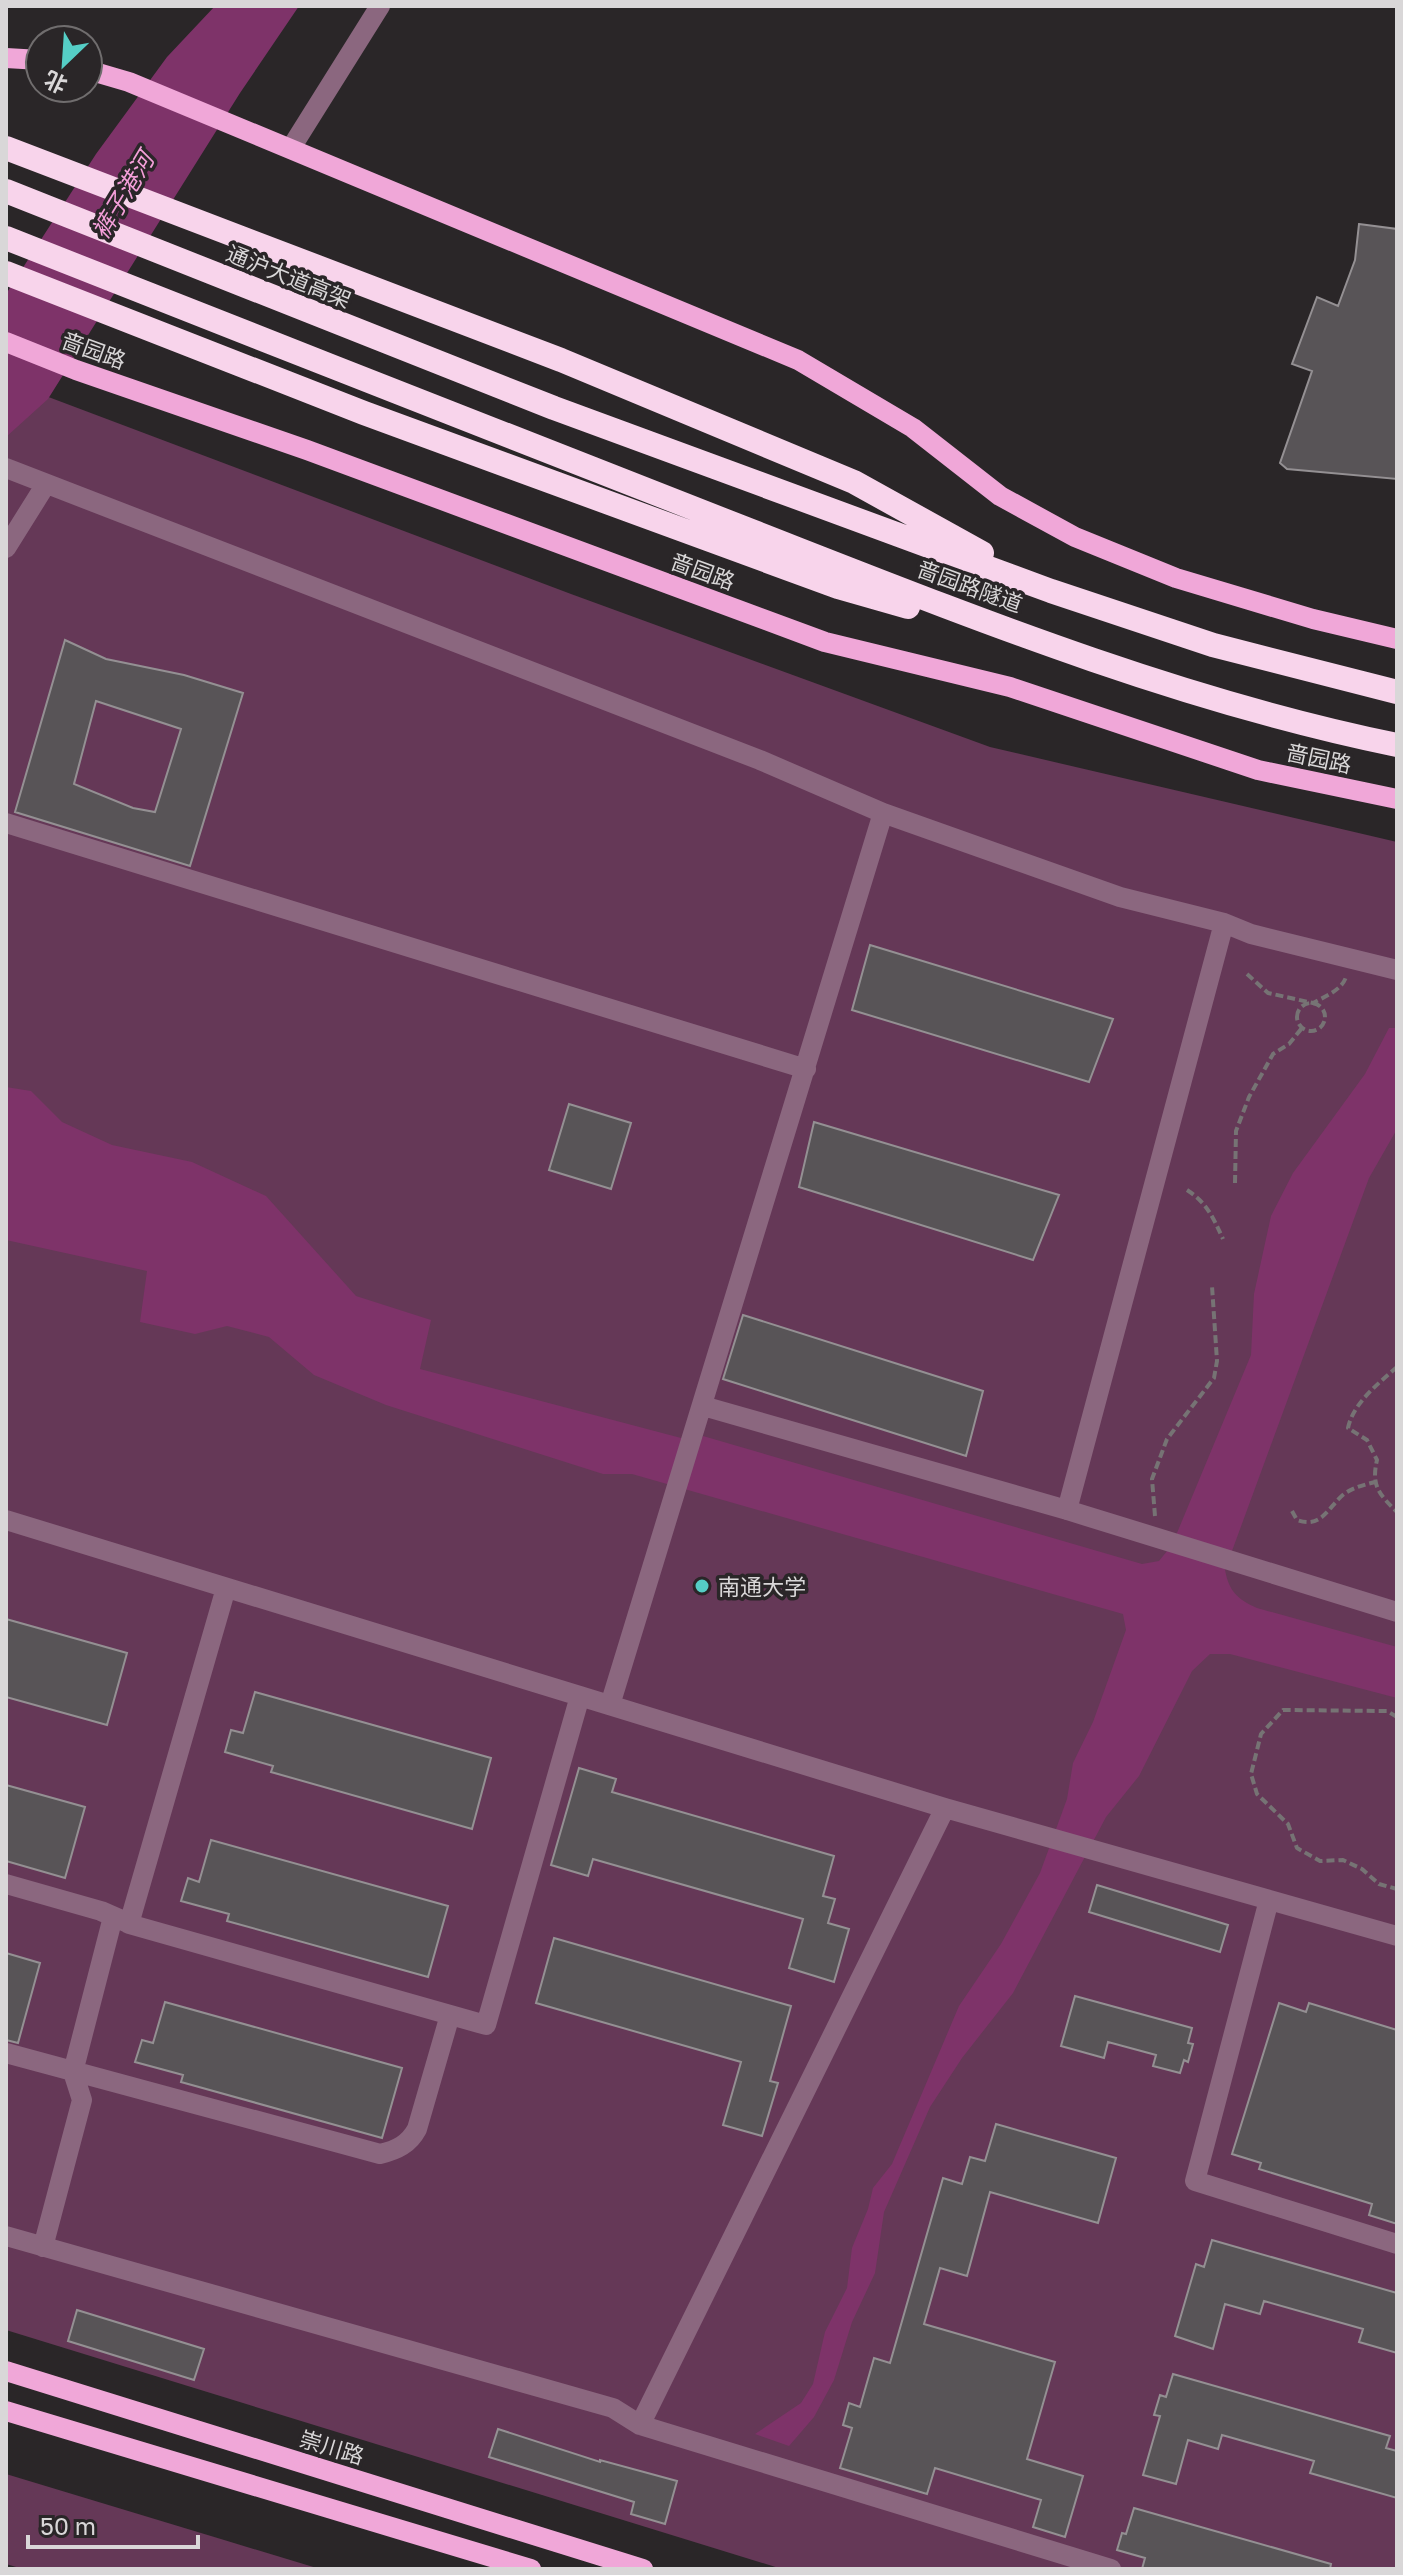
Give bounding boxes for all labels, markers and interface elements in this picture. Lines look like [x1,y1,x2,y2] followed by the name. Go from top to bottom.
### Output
[24,24,104,104] north arrow
[40,66,71,99] text: 北
[85,143,161,244] water label: 裤子港河
[223,239,355,313] street label: 通沪大道高架
[58,326,130,374] street label: 啬园路
[667,547,739,595] street label: 啬园路
[914,555,1026,617] street label: 啬园路隧道
[1284,738,1354,778] street label: 啬园路
[718,1573,806,1600] place label: 南通大学
[693,1577,711,1595] marker: 南通大学
[296,2424,368,2470] street label: 崇川路
[28,2499,198,2549] scale bar
[40,2511,96,2540] text: 50 m

